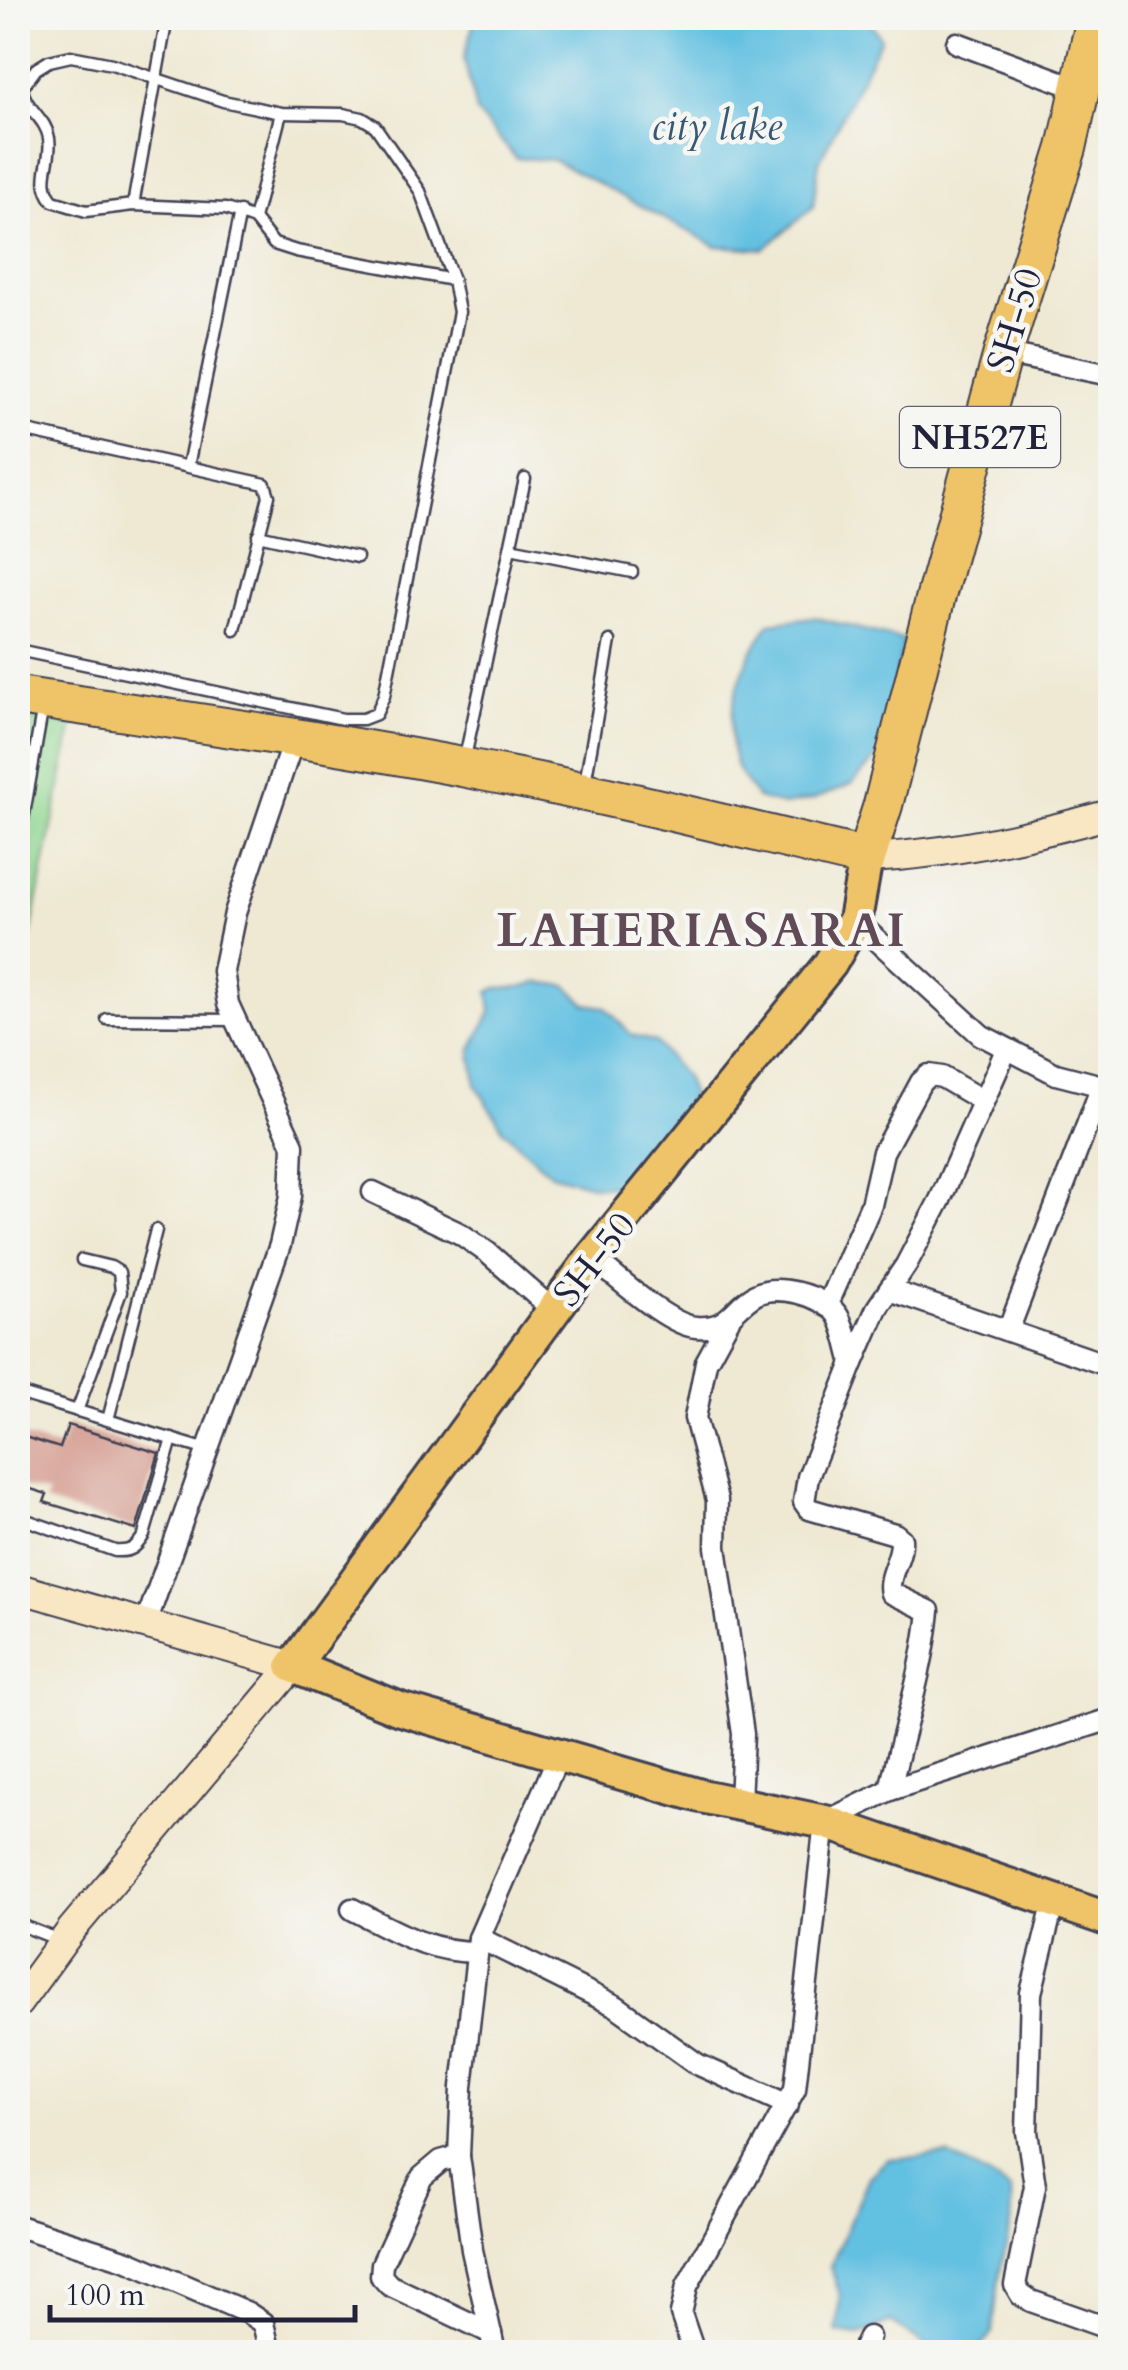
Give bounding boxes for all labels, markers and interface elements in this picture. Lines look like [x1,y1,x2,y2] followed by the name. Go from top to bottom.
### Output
[652,99,783,154] water label: city lake
[974,262,1055,379] street label: SH-50
[900,407,1060,467] road number: NH527E
[496,898,908,963] district label: LAHERIASARAI
[541,1202,648,1318] street label: SH-50
[50,2260,355,2322] scale bar
[65,2275,145,2316] text: 100 m

